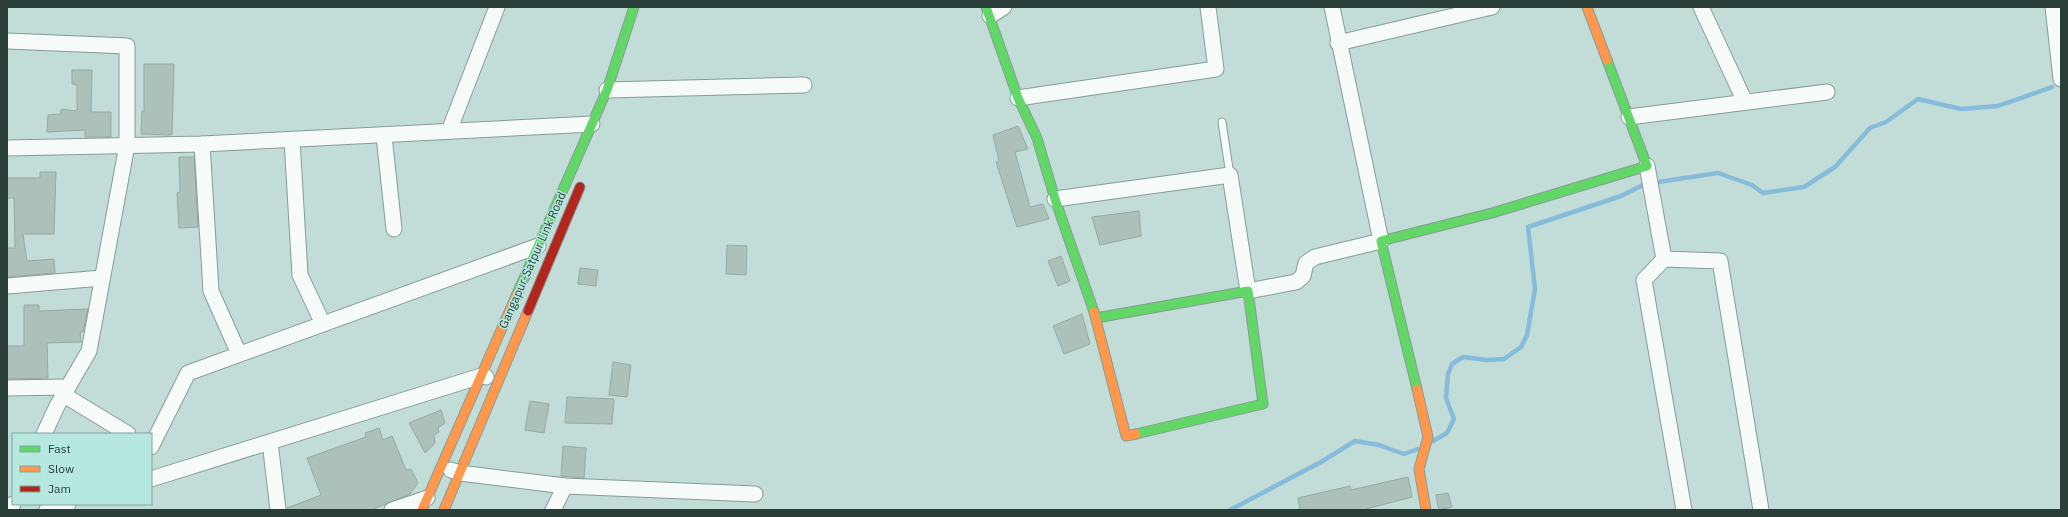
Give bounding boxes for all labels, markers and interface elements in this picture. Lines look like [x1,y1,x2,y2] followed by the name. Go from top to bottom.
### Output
[495,189,569,331] street label: Gangapur-Satpur Link Road
[12,433,152,505] legend
[48,441,71,456] text: Fast
[48,461,74,476] text: Slow
[48,481,71,496] text: Jam

